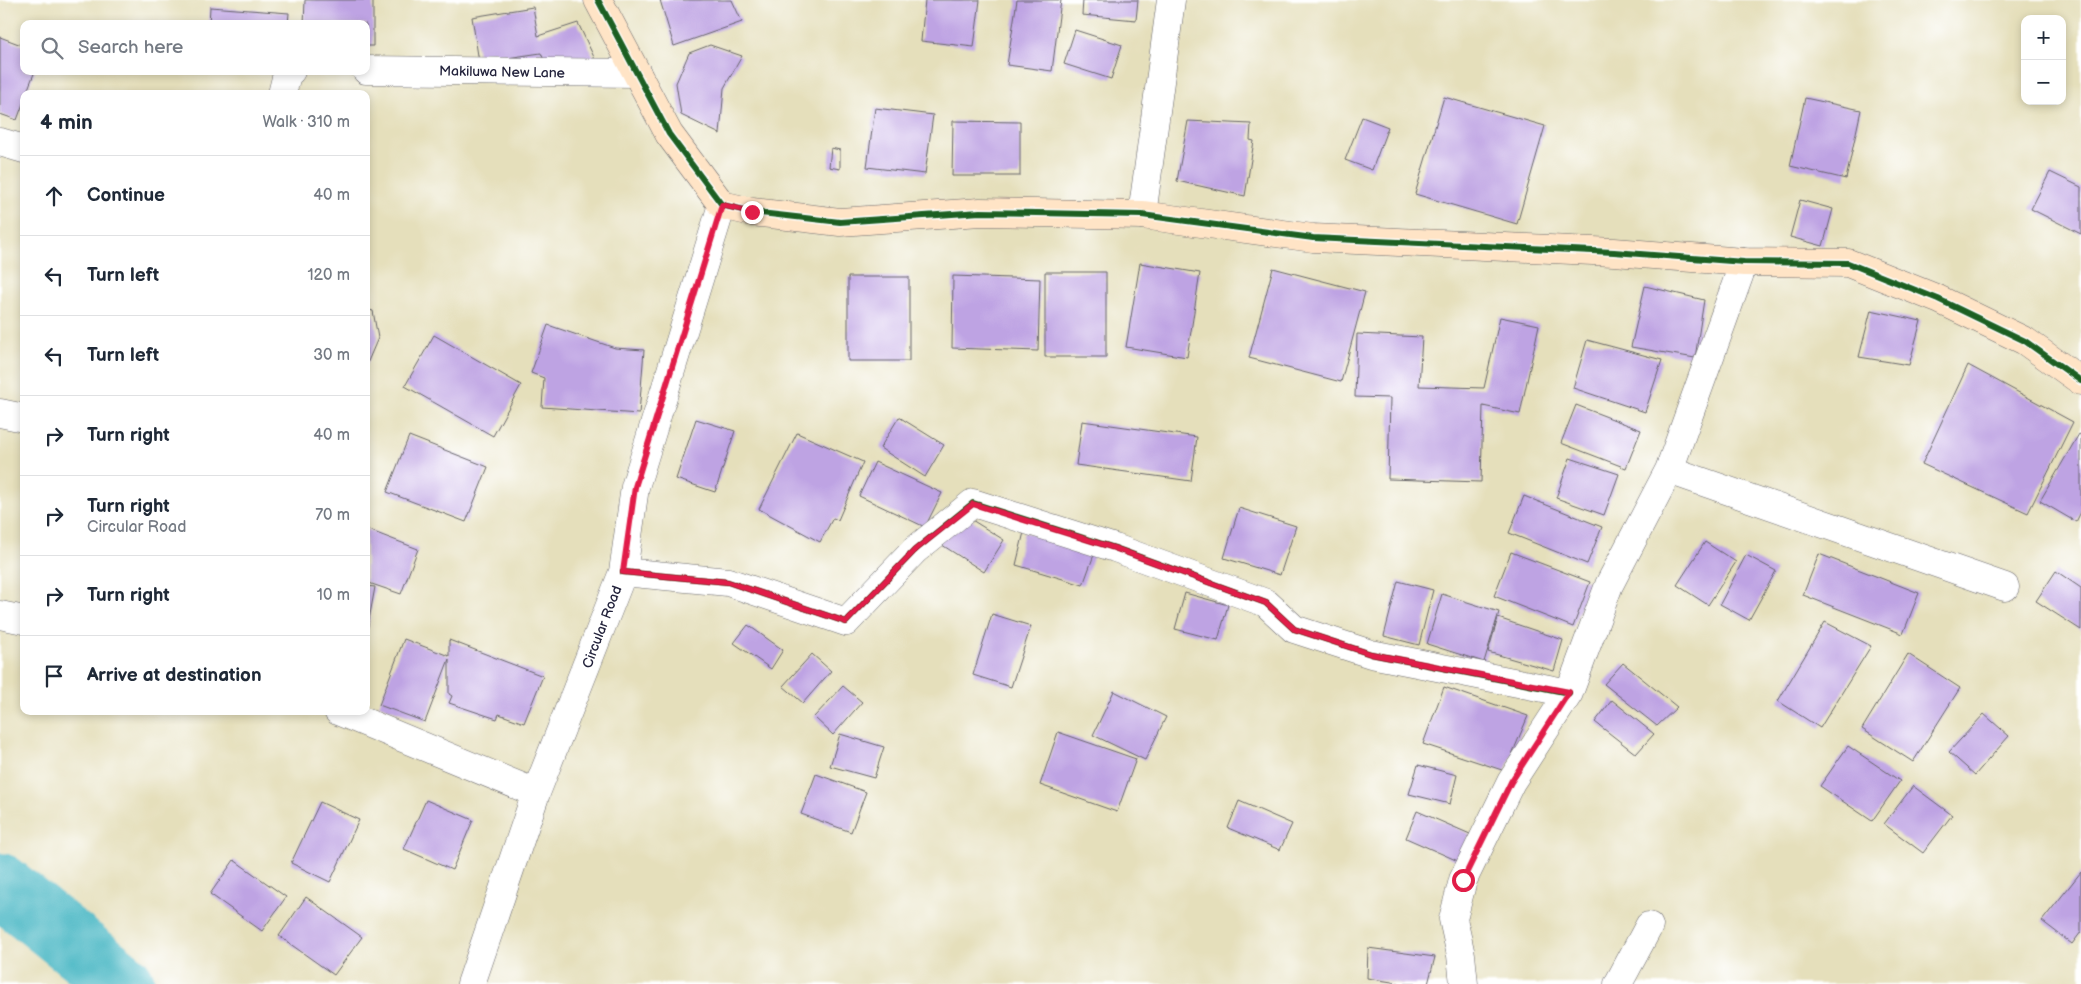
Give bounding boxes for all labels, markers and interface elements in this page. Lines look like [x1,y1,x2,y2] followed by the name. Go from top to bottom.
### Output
[2021,15,2066,105] map controls
[2021,15,2066,60] button: +
[20,20,370,75] search box
[38,34,66,62] icon: search
[78,36,183,59] text: Search here
[2021,60,2066,105] button: −
[439,62,565,82] street label: Makiluwa New Lane
[40,110,93,135] text: 4 min
[262,113,350,132] text: Walk · 310 m
[40,182,68,210] icon: ahead
[87,184,165,207] text: Continue
[313,186,350,205] text: 40 m
[741,201,764,224] route end
[40,262,68,290] icon: left
[87,264,159,287] text: Turn left
[307,266,350,285] text: 120 m
[40,342,68,370] icon: left
[87,344,159,367] text: Turn left
[313,346,350,365] text: 30 m
[40,422,68,450] icon: right
[87,424,170,447] text: Turn right
[313,426,350,445] text: 40 m
[87,495,170,518] text: Turn right
[40,502,68,530] icon: right
[315,506,350,525] text: 70 m
[87,518,186,537] text: Circular Road
[40,582,68,610] icon: right
[578,583,626,671] street label: Circular Road
[87,584,170,607] text: Turn right
[317,586,350,605] text: 10 m
[40,662,68,690] icon: arrive
[87,664,262,687] text: Arrive at destination
[1452,869,1475,892] route start

